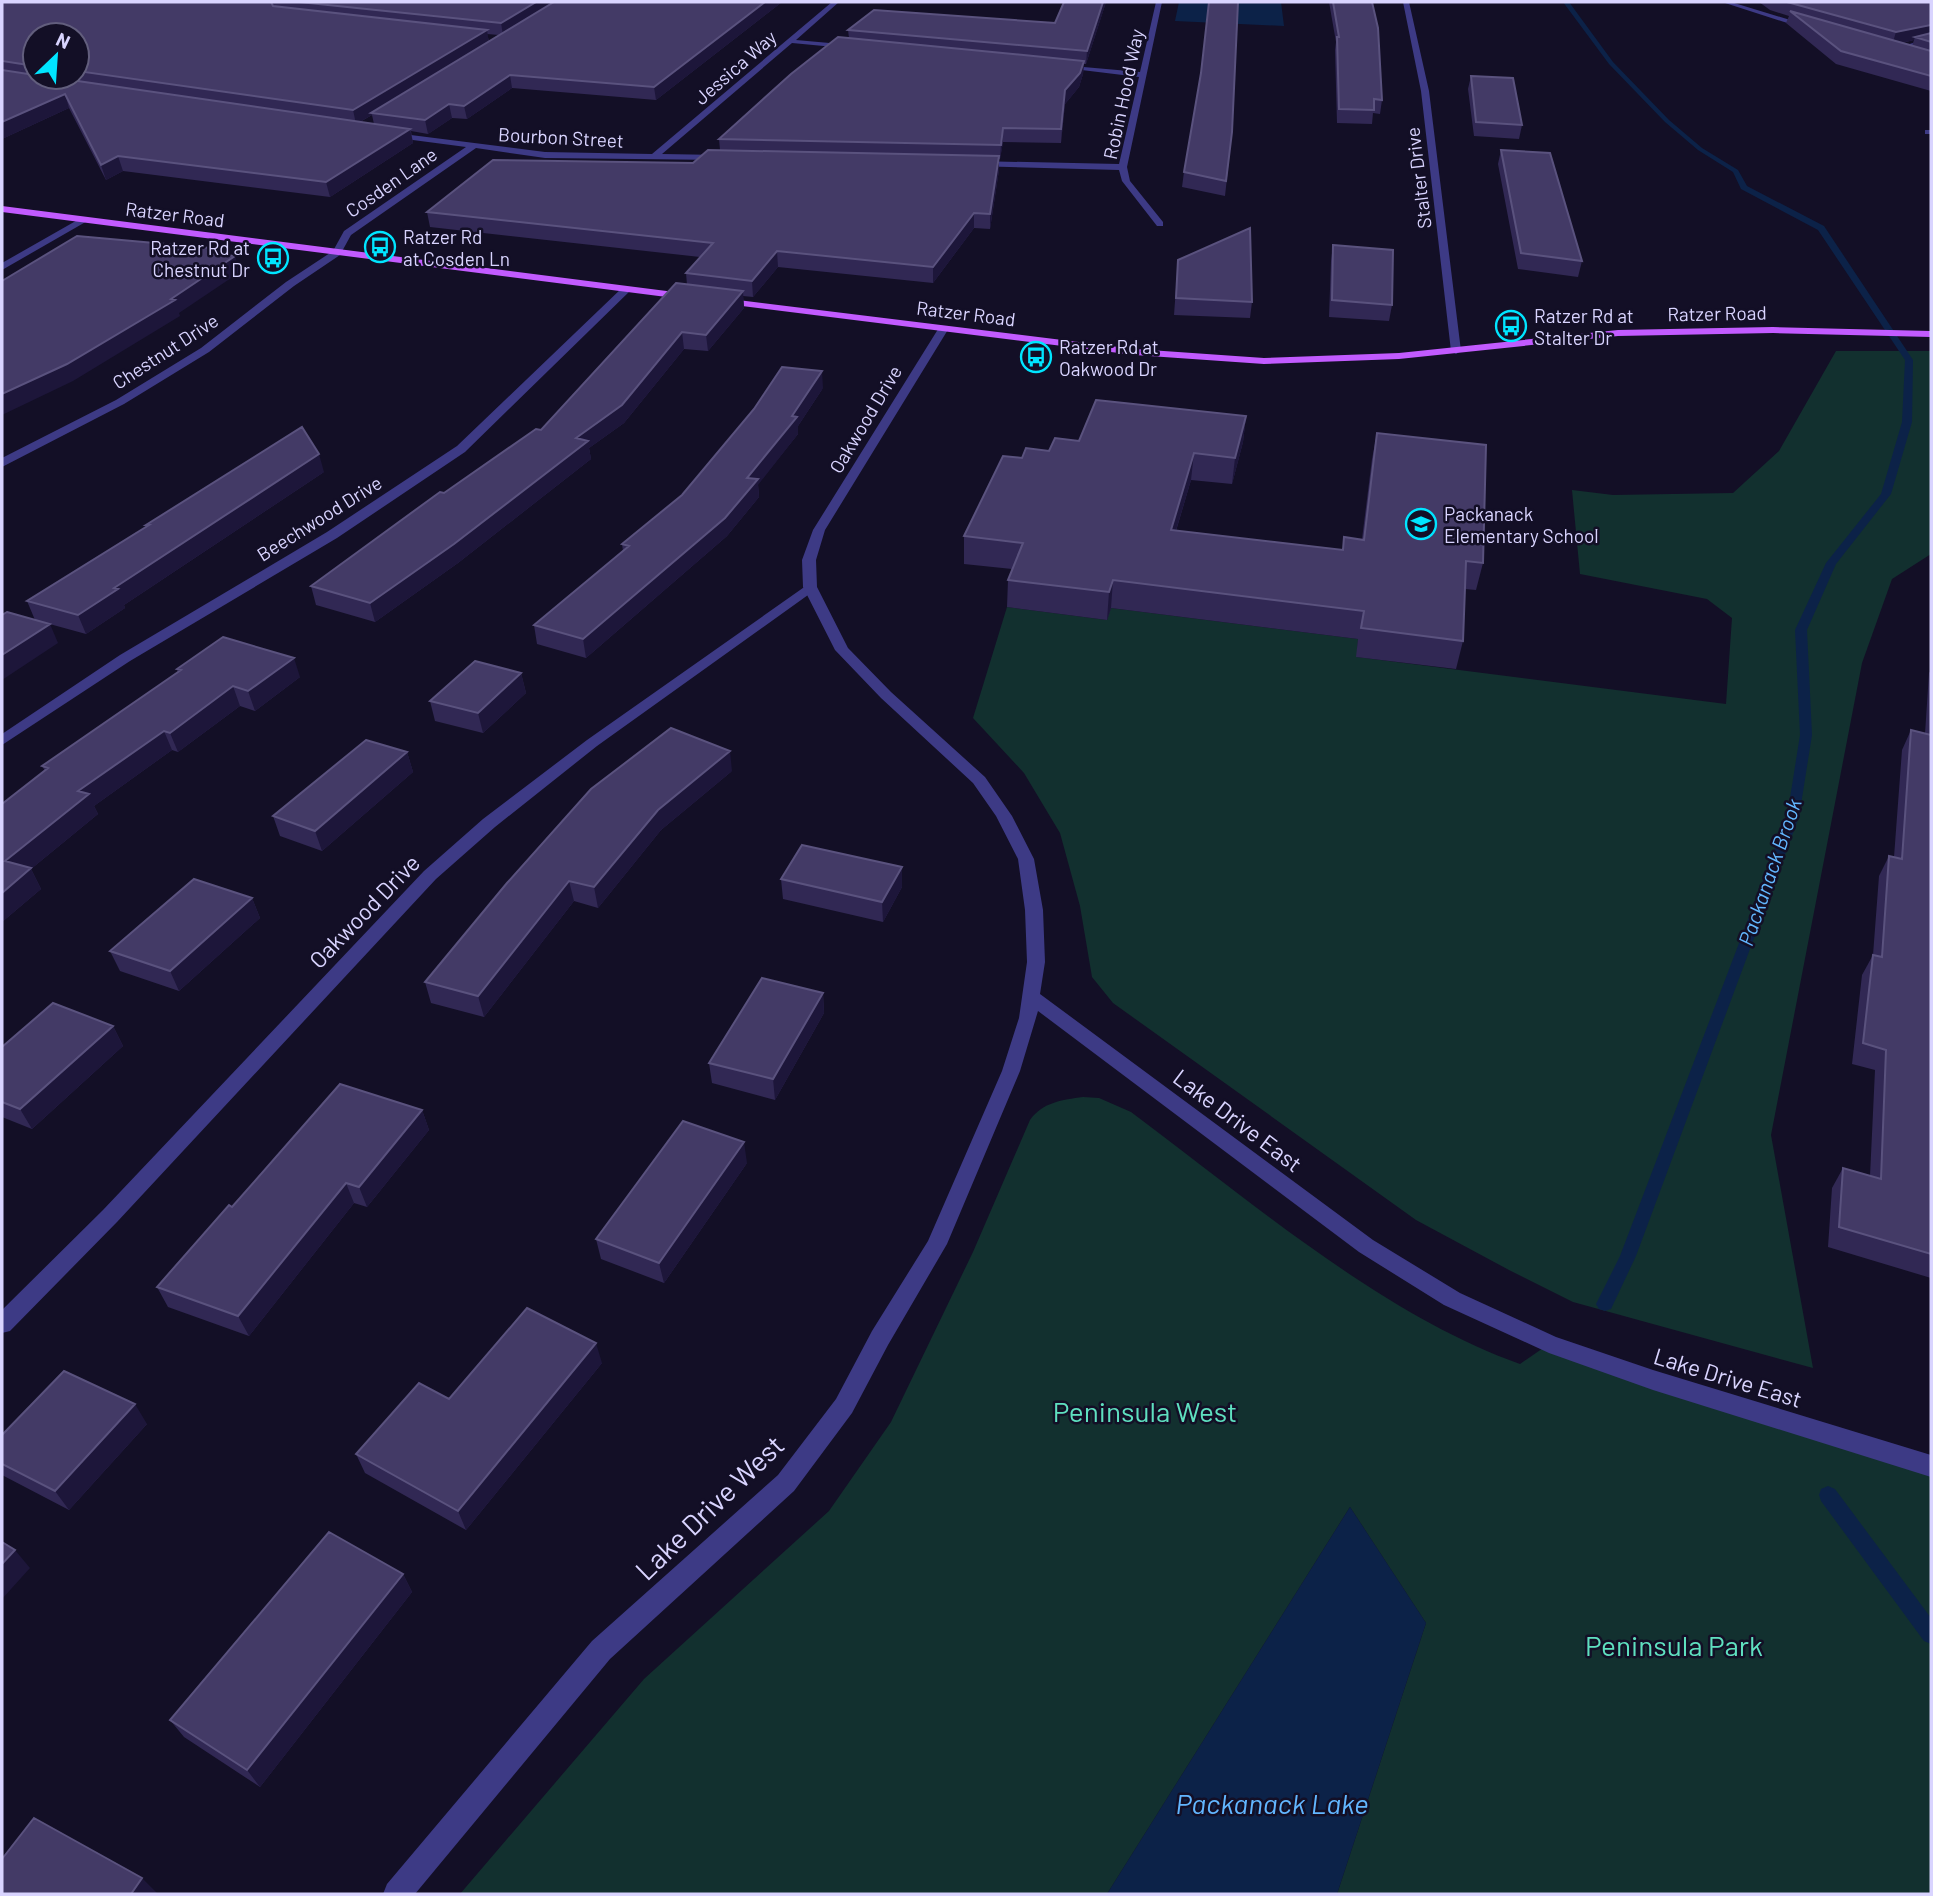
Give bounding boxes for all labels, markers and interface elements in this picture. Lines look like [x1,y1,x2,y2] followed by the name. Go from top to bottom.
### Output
[21,21,91,91] north arrow
[689,25,781,109] street label: Jessica Way
[53,27,74,53] text: N
[1098,27,1148,161] street label: Robin Hood Way
[498,122,624,152] street label: Bourbon Street
[1400,126,1436,230] street label: Stalter Drive
[341,142,441,222] street label: Cosden Lane
[124,197,226,231] street label: Ratzer Road
[403,225,510,270] place label: Ratzer Rd at Cosden Ln
[363,230,397,264] bus stop icon: Ratzer Rd at Cosden Ln
[150,236,250,281] place label: Ratzer Rd at Chestnut Dr
[256,241,290,275] bus stop icon: Ratzer Rd at Chestnut Dr
[915,296,1017,330] street label: Ratzer Road
[1667,301,1767,325] street label: Ratzer Road
[1534,304,1634,349] place label: Ratzer Rd at Stalter Dr
[108,308,222,394] street label: Chestnut Drive
[1494,309,1528,343] bus stop icon: Ratzer Rd at Stalter Dr
[1059,335,1159,380] place label: Ratzer Rd at Oakwood Dr
[1019,340,1053,374] bus stop icon: Ratzer Rd at Oakwood Dr
[824,361,906,477] street label: Oakwood Drive
[252,470,386,566] street label: Beechwood Drive
[1444,502,1599,547] place label: Packanack Elementary School
[1404,507,1438,541] school or university icon: Packanack Elementary School
[1732,794,1806,949] water label: Packanack Brook
[303,848,425,974] street label: Oakwood Drive
[1168,1063,1308,1177] street label: Lake Drive East
[1650,1341,1806,1413] street label: Lake Drive East
[1053,1394,1237,1428] park label: Peninsula West
[628,1427,790,1587] street label: Lake Drive West
[1585,1628,1763,1662] park label: Peninsula Park
[1175,1786,1369,1820] water label: Packanack Lake

